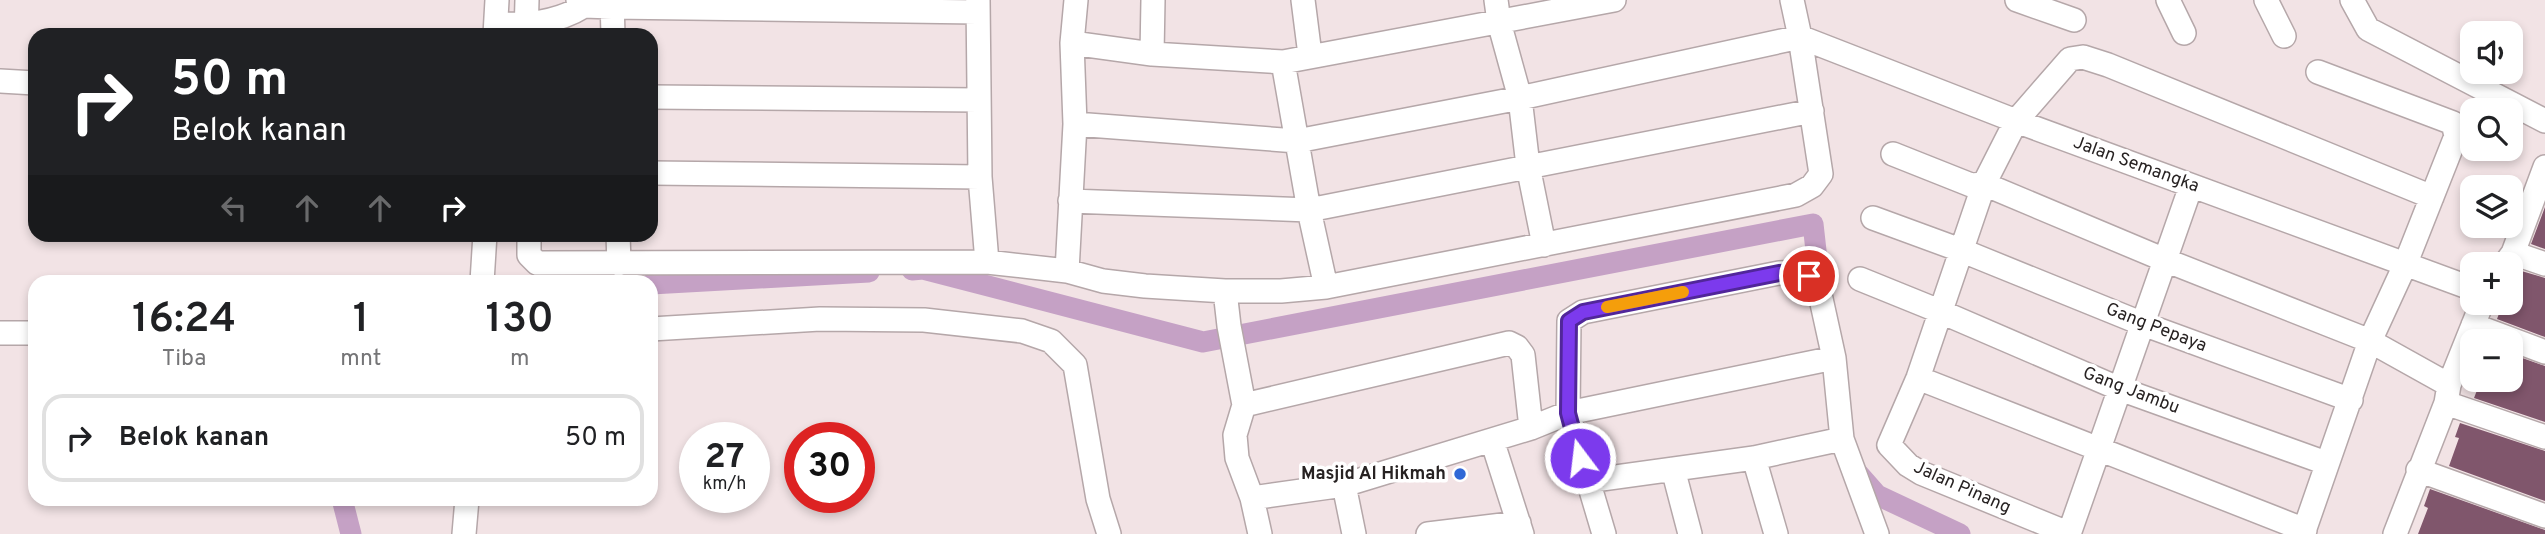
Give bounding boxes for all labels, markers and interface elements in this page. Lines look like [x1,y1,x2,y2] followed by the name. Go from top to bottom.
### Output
[2460,21,2523,392] map controls
[2460,21,2523,84] button: sound
[171,51,288,113] text: 50 m
[56,56,147,147] icon: right
[2460,98,2523,161] button: search
[171,112,347,152] text: Belok kanan
[2070,132,2202,198] street label: Jalan Semangka
[2460,175,2523,238] button: layers
[215,189,253,227] icon: left
[288,189,326,227] icon: ahead
[361,189,399,227] icon: ahead
[434,189,472,227] icon: right
[1779,246,1839,306] pin
[2460,252,2523,315] button: +
[1790,257,1828,295] icon: arrive
[132,294,236,347] text: 16:24
[353,294,369,347] text: 1
[485,294,554,347] text: 130
[2102,298,2210,358] street label: Gang Pepaya
[2460,329,2523,392] button: −
[162,345,206,374] text: Tiba
[340,345,381,374] text: mnt
[510,345,529,374] text: m
[2079,362,2183,420] street label: Gang Jambu
[60,419,98,457] icon: right
[1543,421,1617,495] position arrow
[119,422,269,455] text: Belok kanan
[565,422,626,455] text: 50 m
[784,422,875,513] speed limit sign: 30
[705,436,744,480] text: 27
[1910,456,2014,520] street label: Jalan Pinang
[1301,463,1446,486] place label: Masjid Al Hikmah
[1452,466,1468,482] marker: Masjid Al Hikmah
[703,473,746,496] text: km/h

